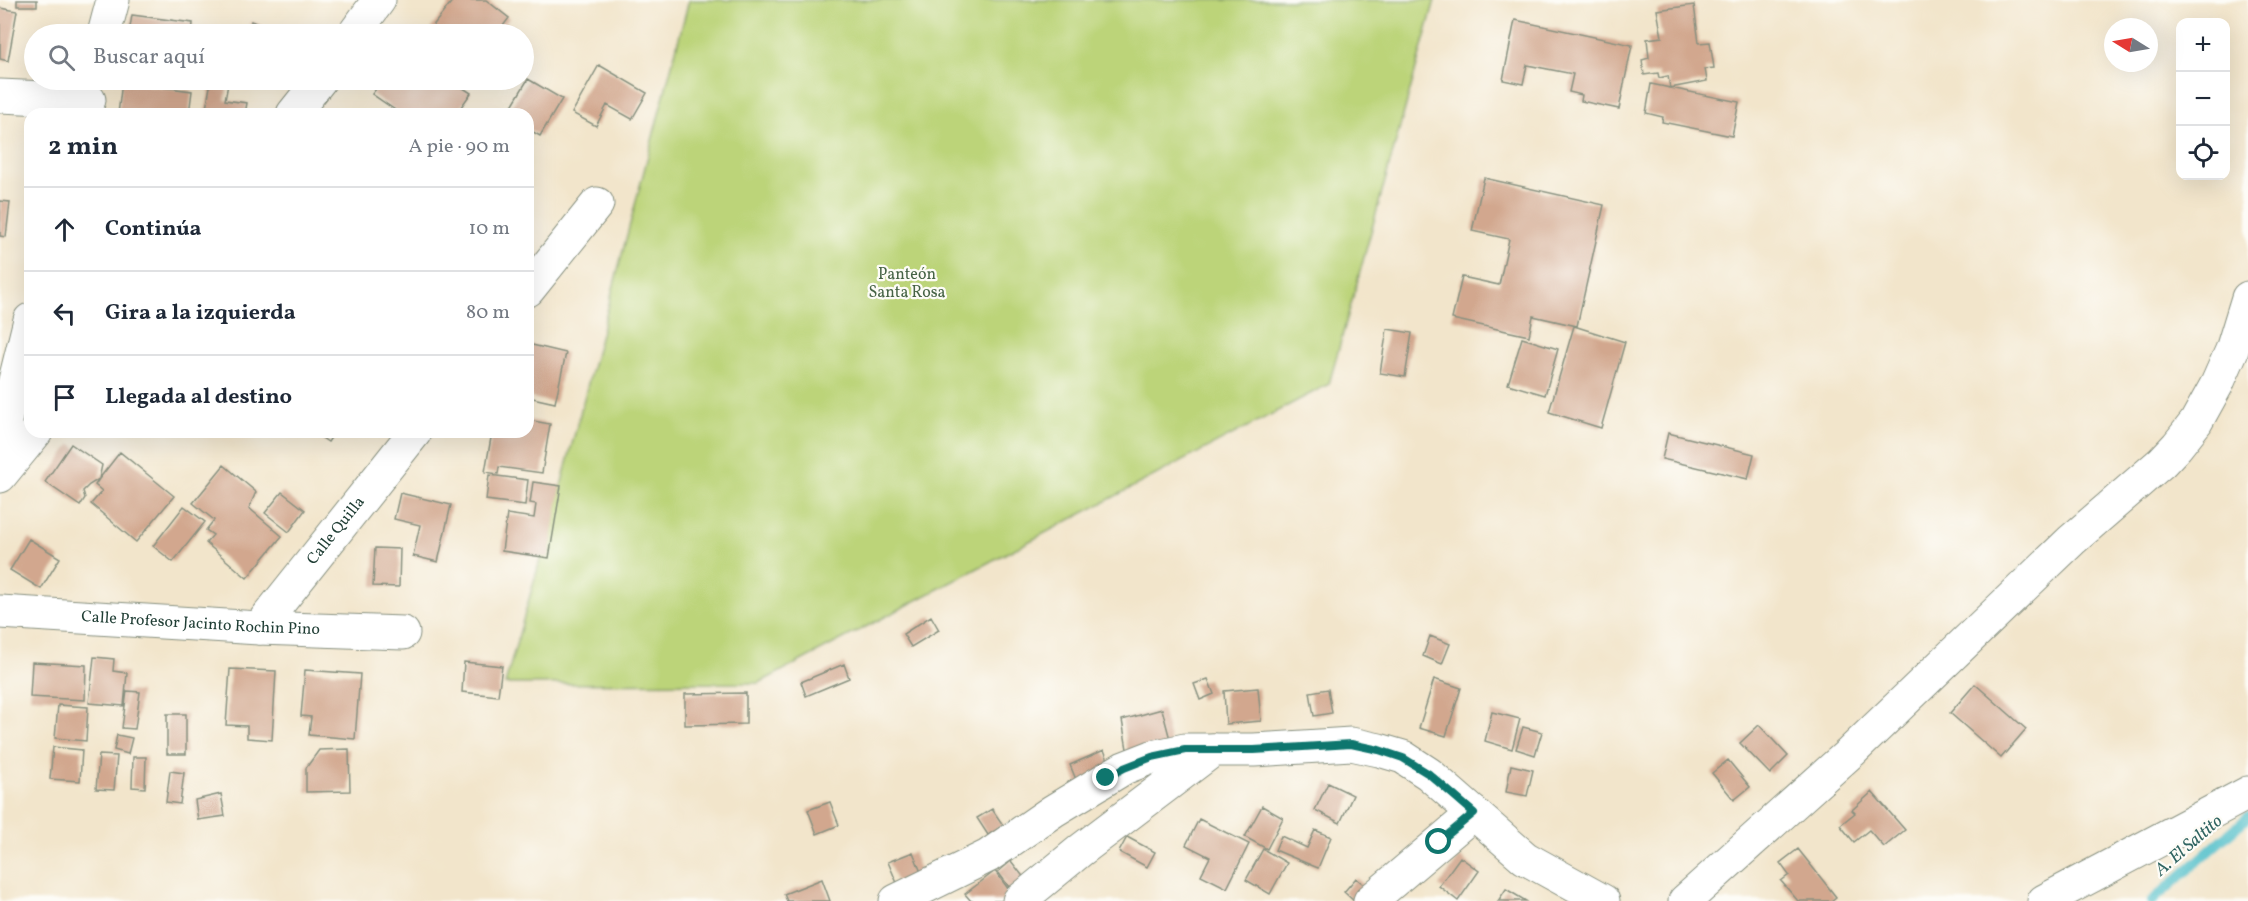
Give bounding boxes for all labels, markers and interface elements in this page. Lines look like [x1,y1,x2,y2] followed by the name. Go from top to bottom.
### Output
[2104,18,2158,72] north arrow
[2176,18,2230,180] map controls
[2176,18,2230,72] button: +
[24,24,534,90] search box
[45,41,78,74] icon: search
[93,42,205,73] text: Buscar aquí
[2176,72,2230,126] button: −
[2176,126,2230,180] button: locate
[48,129,118,165] text: 2 min
[409,133,510,161] text: A pie · 90 m
[48,213,81,246] icon: ahead
[105,214,202,245] text: Continúa
[469,215,510,243] text: 10 m
[868,264,946,304] park label: Panteón Santa Rosa
[48,297,81,330] icon: left
[105,298,296,329] text: Gira a la izquierda
[466,299,510,327] text: 80 m
[48,381,81,414] icon: arrive
[105,382,292,413] text: Llegada al destino
[302,492,370,570] street label: Calle Quilla
[81,606,320,641] street label: Calle Profesor Jacinto Rochin Pino
[1092,764,1118,790] route end
[2149,809,2228,883] water label: A. El Saltito
[1425,828,1451,854] route start

